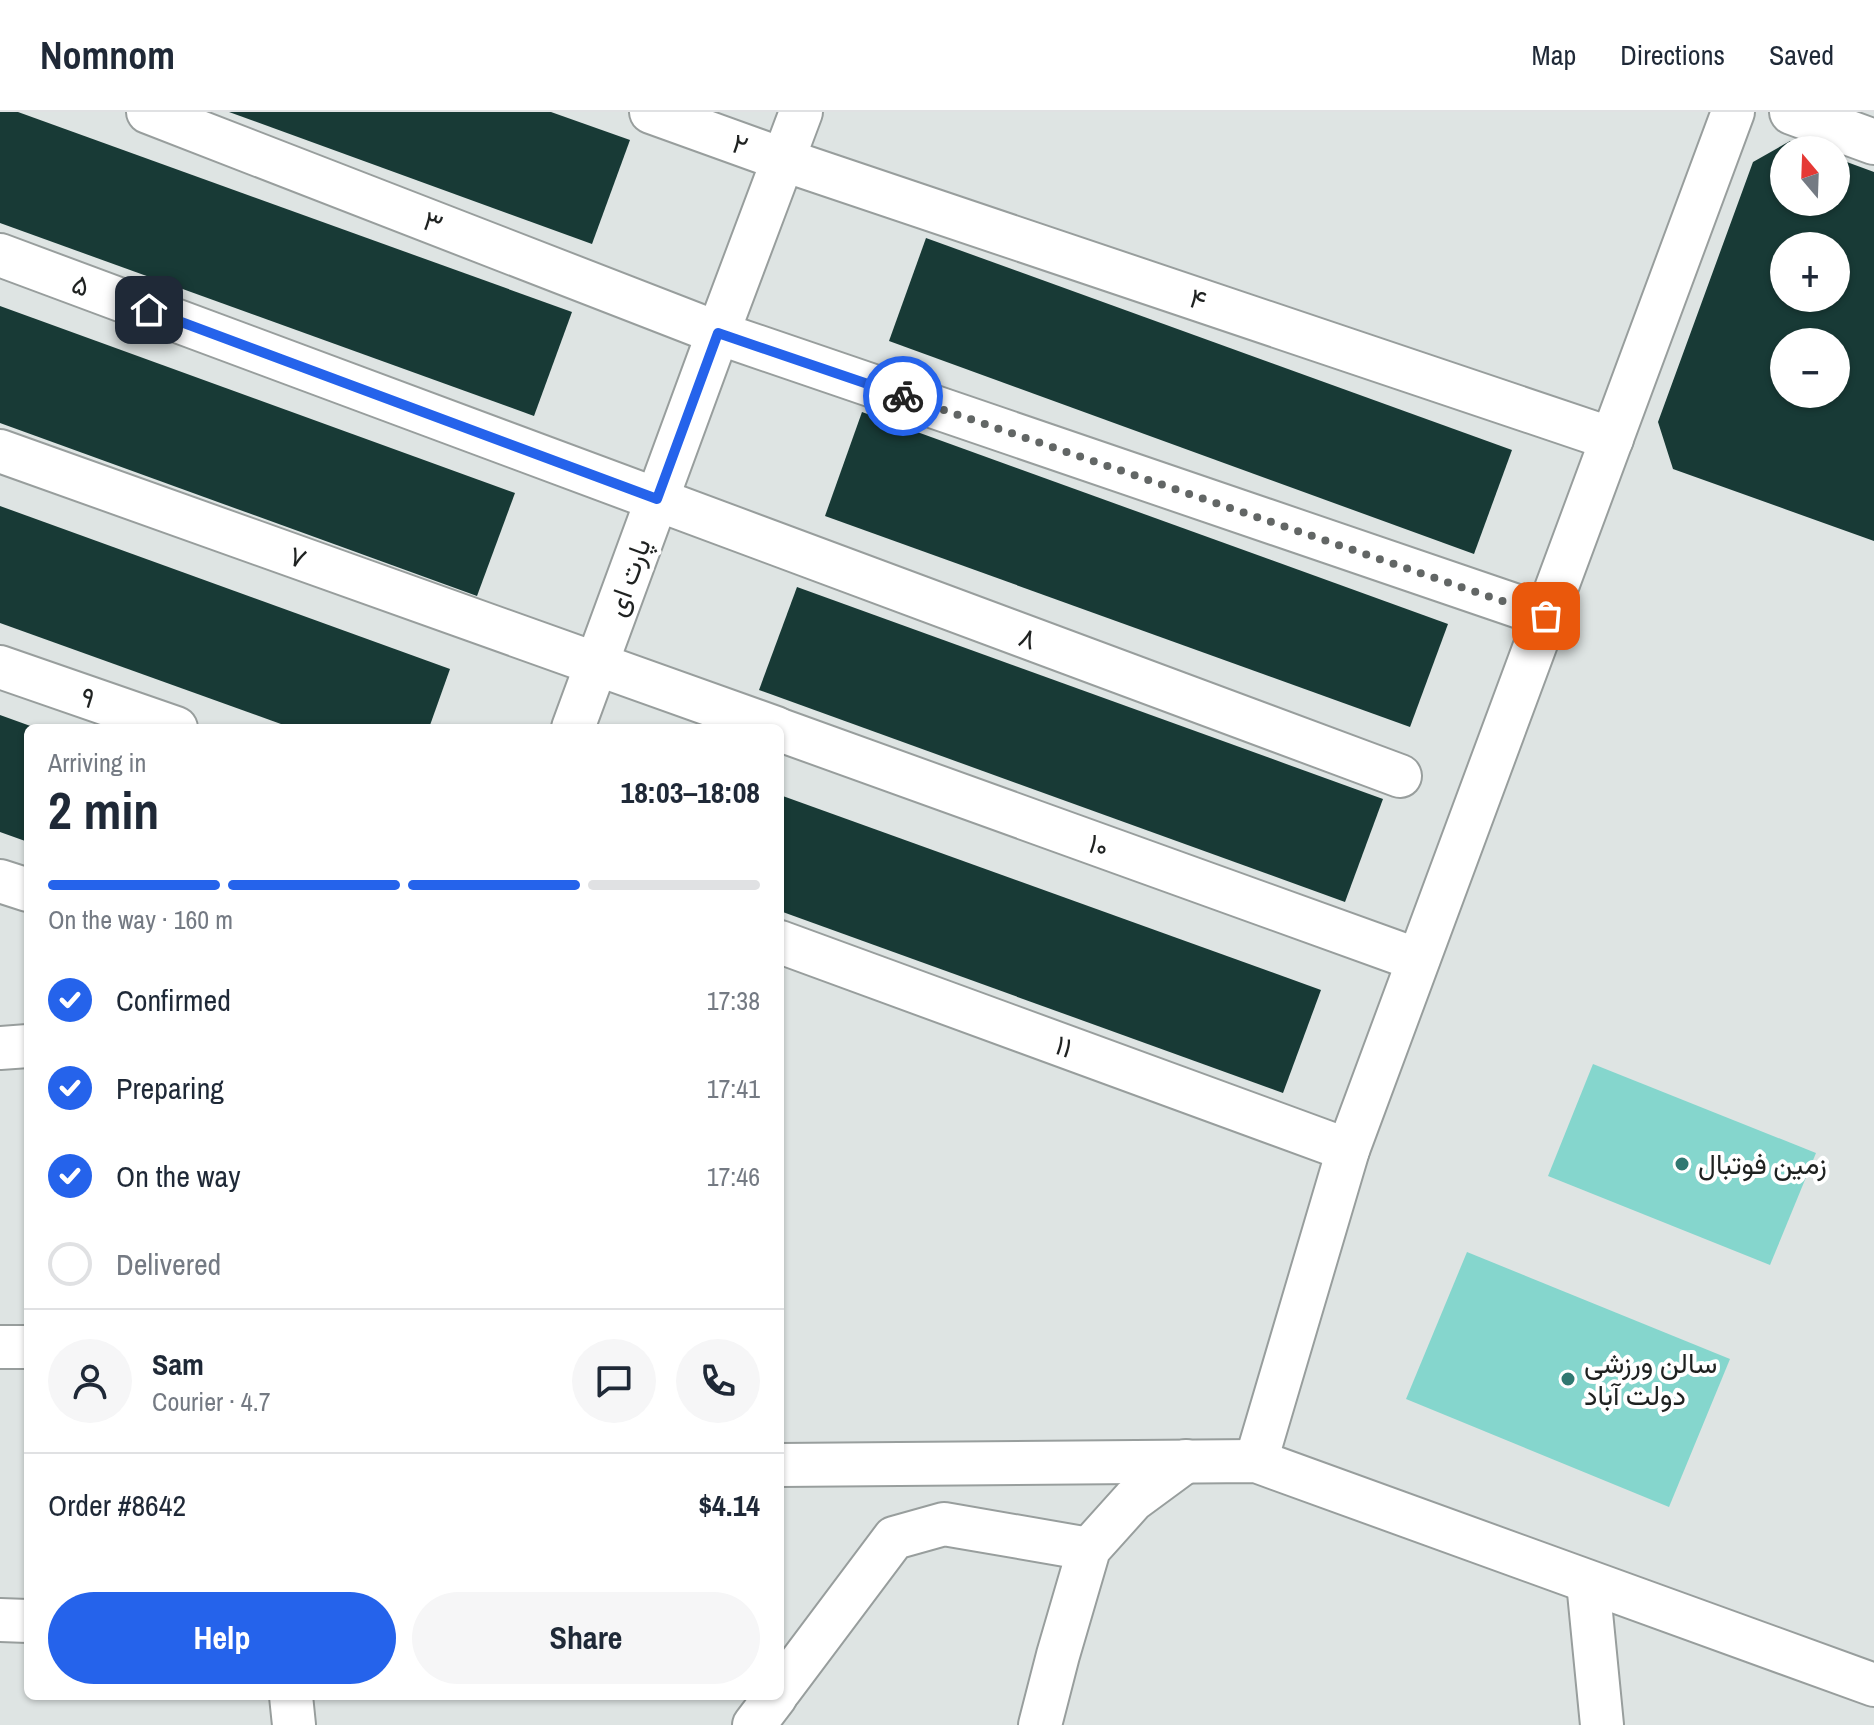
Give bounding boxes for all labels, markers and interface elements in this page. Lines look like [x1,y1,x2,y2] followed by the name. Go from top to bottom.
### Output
[40,30,175,81] text: Nomnom
[1532,36,1576,74] text: Map
[1620,36,1725,74] text: Directions
[1769,36,1834,74] text: Saved
[727,124,753,164] street label: ۲
[1770,136,1850,216] north arrow
[1770,136,1850,408] map controls
[418,201,448,243] street label: ۳
[1770,232,1850,312] button: +
[67,264,95,306] street label: ۵
[115,276,183,344] pin
[1184,278,1212,320] street label: ۴
[127,288,171,332] icon: home
[1770,328,1850,408] button: −
[863,356,943,436] courier
[881,374,925,418] icon: bike
[596,533,660,621] street label: پارت ای
[284,536,312,578] street label: ۷
[1512,582,1580,650] pin
[1524,594,1568,638] icon: bag
[1014,617,1042,659] street label: ۸
[75,677,101,717] street label: ۹
[48,745,146,780] text: Arriving in
[621,772,760,812] text: 18:03–18:08
[48,775,159,845] text: 2 min
[1083,824,1115,866] street label: ۱۰
[48,902,233,937] text: On the way · 160 m
[48,978,92,1022] icon: check
[116,980,231,1020] text: Confirmed
[707,983,760,1018] text: 17:38
[1050,1025,1078,1067] street label: ۱۱
[48,1066,92,1110] icon: check
[116,1068,224,1108] text: Preparing
[707,1071,760,1106] text: 17:41
[1698,1145,1827,1183] place label: زمین فوتبال
[48,1154,92,1198] icon: check
[1673,1155,1691,1173] marker: زمین فوتبال
[116,1156,240,1196] text: On the way
[707,1159,760,1194] text: 17:46
[116,1244,221,1284] text: Delivered
[48,1339,132,1423] button: person
[572,1339,656,1423] button: chat
[676,1339,760,1423] button: phone
[152,1344,204,1384] text: Sam
[1584,1344,1717,1414] place label: سالن ورزشی دولت آباد
[1559,1370,1577,1388] marker: سالن ورزشی دولت آباد
[152,1384,271,1419] text: Courier · 4.7
[48,1485,186,1525] text: Order #8642
[698,1485,760,1525] text: $4.14
[48,1592,396,1684] button: Help
[412,1592,760,1684] button: Share

